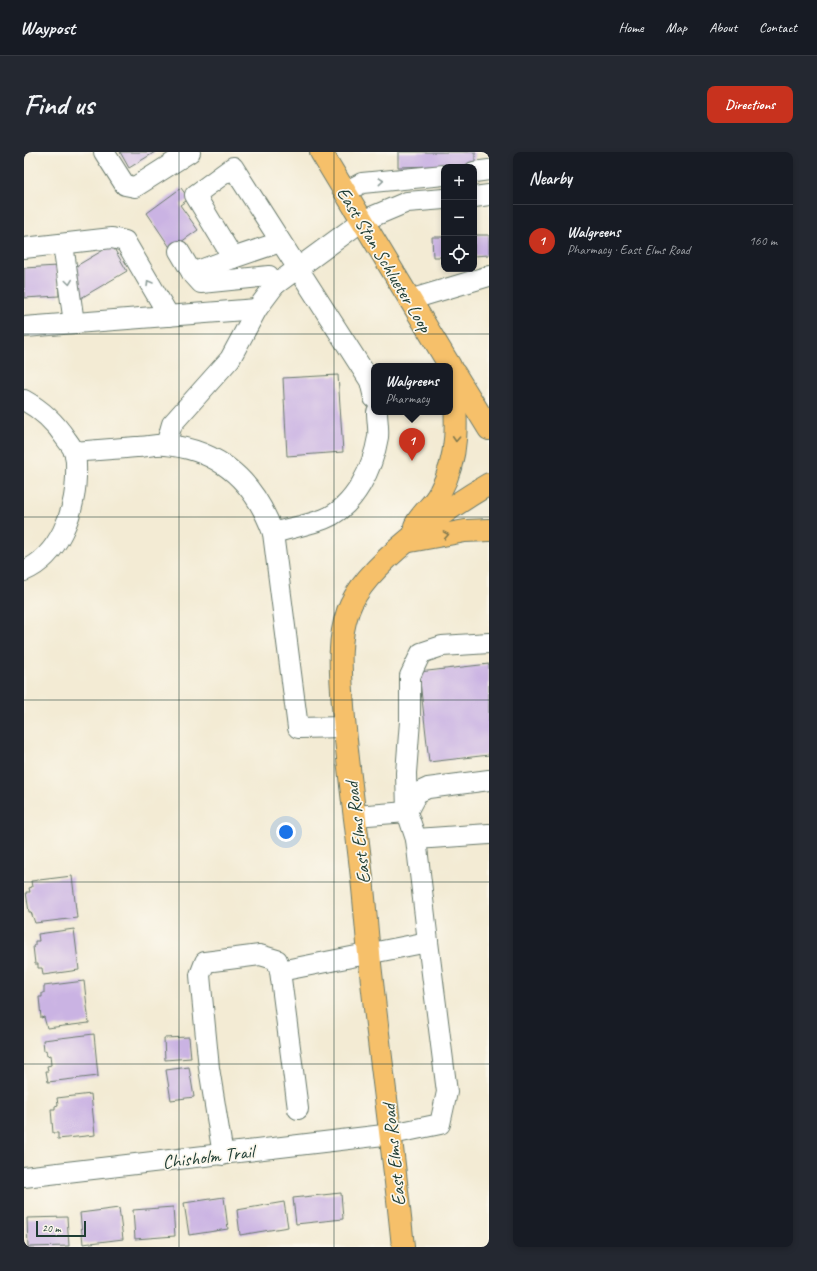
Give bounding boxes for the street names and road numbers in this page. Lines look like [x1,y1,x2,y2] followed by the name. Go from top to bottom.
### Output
[331,182,437,337] street label: East Stan Schlueter Loop
[340,778,376,885] street label: East Elms Road
[376,1100,411,1207] street label: East Elms Road
[161,1139,259,1174] street label: Chisholm Trail

